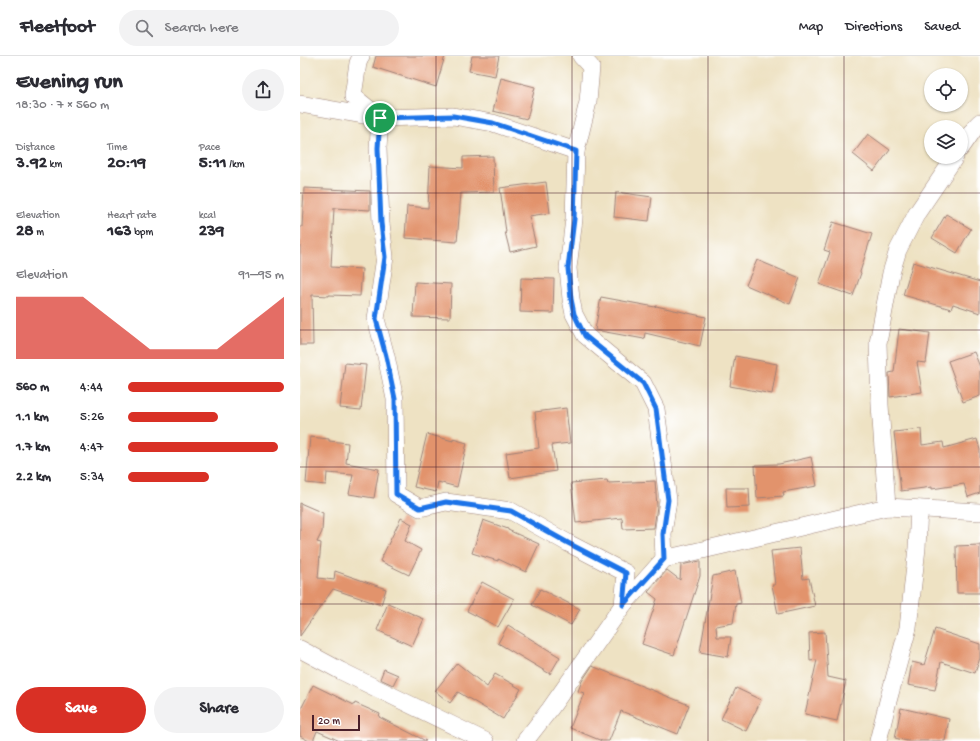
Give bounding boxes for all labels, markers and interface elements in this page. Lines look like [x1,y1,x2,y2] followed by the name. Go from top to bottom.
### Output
[119,10,399,46] search box
[20,16,95,39] text: Fleetfoot
[133,17,155,39] icon: search
[165,19,239,37] text: Search here
[799,19,823,36] text: Map
[845,19,902,36] text: Directions
[924,19,960,36] text: Saved
[924,68,968,164] map controls
[924,68,968,112] button: locate
[242,69,284,111] button: share
[16,70,123,96] text: Evening run
[16,98,109,113] text: 18:30 · 7 × 560 m
[363,101,397,135] pin
[369,107,391,129] icon: arrive
[924,120,968,164] button: layers
[16,142,55,154] text: Distance
[107,142,127,154] text: Time
[199,142,220,154] text: Pace
[16,154,47,174] text: 3.92
[107,154,146,174] text: 20:19
[199,154,227,174] text: 5:11
[47,159,62,171] text: km
[227,159,245,171] text: /km
[16,210,60,222] text: Elevation
[107,210,157,222] text: Heart rate
[199,210,216,222] text: kcal
[16,222,34,242] text: 28
[107,222,132,242] text: 163
[199,222,224,242] text: 239
[34,227,44,239] text: m
[132,227,153,239] text: bpm
[16,268,68,283] text: Elevation
[239,268,284,283] text: 91–95 m
[16,380,49,395] text: 560 m
[80,380,103,395] text: 4:44
[16,410,49,425] text: 1.1 km
[80,410,104,425] text: 5:26
[16,440,50,455] text: 1.7 km
[80,440,103,455] text: 4:47
[16,470,51,485] text: 2.2 km
[80,470,104,485] text: 5:34
[16,687,146,733] button: Save
[154,687,284,733] button: Share
[312,713,360,732] scale bar
[318,716,340,728] text: 20 m

